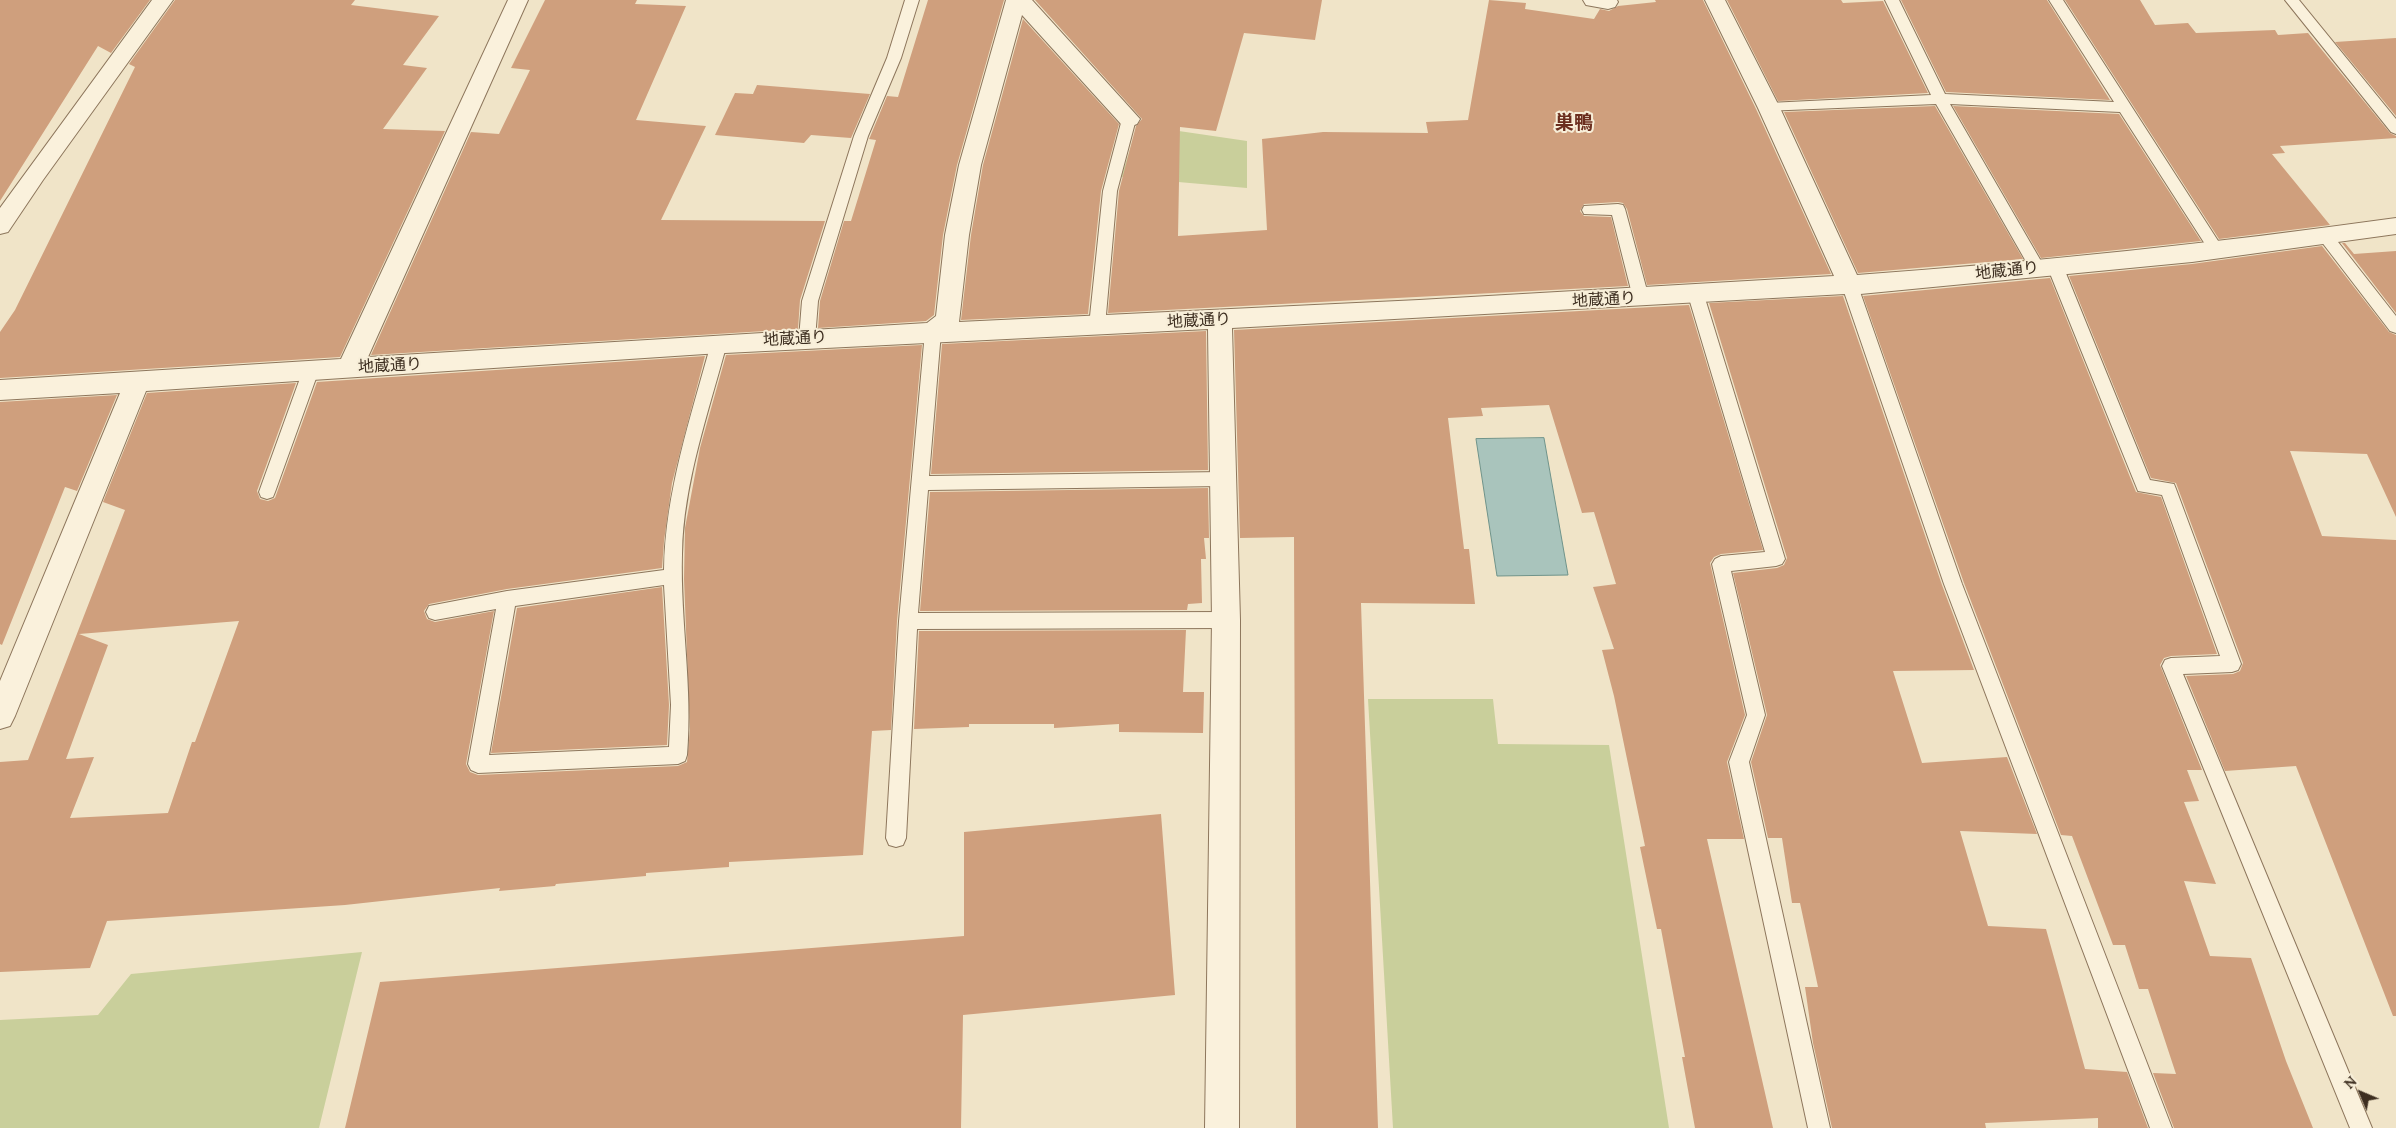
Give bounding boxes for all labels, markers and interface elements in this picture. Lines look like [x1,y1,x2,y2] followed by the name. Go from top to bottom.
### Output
[1555,113,1593,135] district label: 巣鴨
[1974,258,2040,284] street label: 地蔵通り
[1572,289,1636,311] street label: 地蔵通り
[1167,310,1231,332] street label: 地蔵通り
[763,328,827,350] street label: 地蔵通り
[358,355,422,377] street label: 地蔵通り
[2336,1068,2386,1118] north arrow
[2340,1072,2361,1093] text: N

